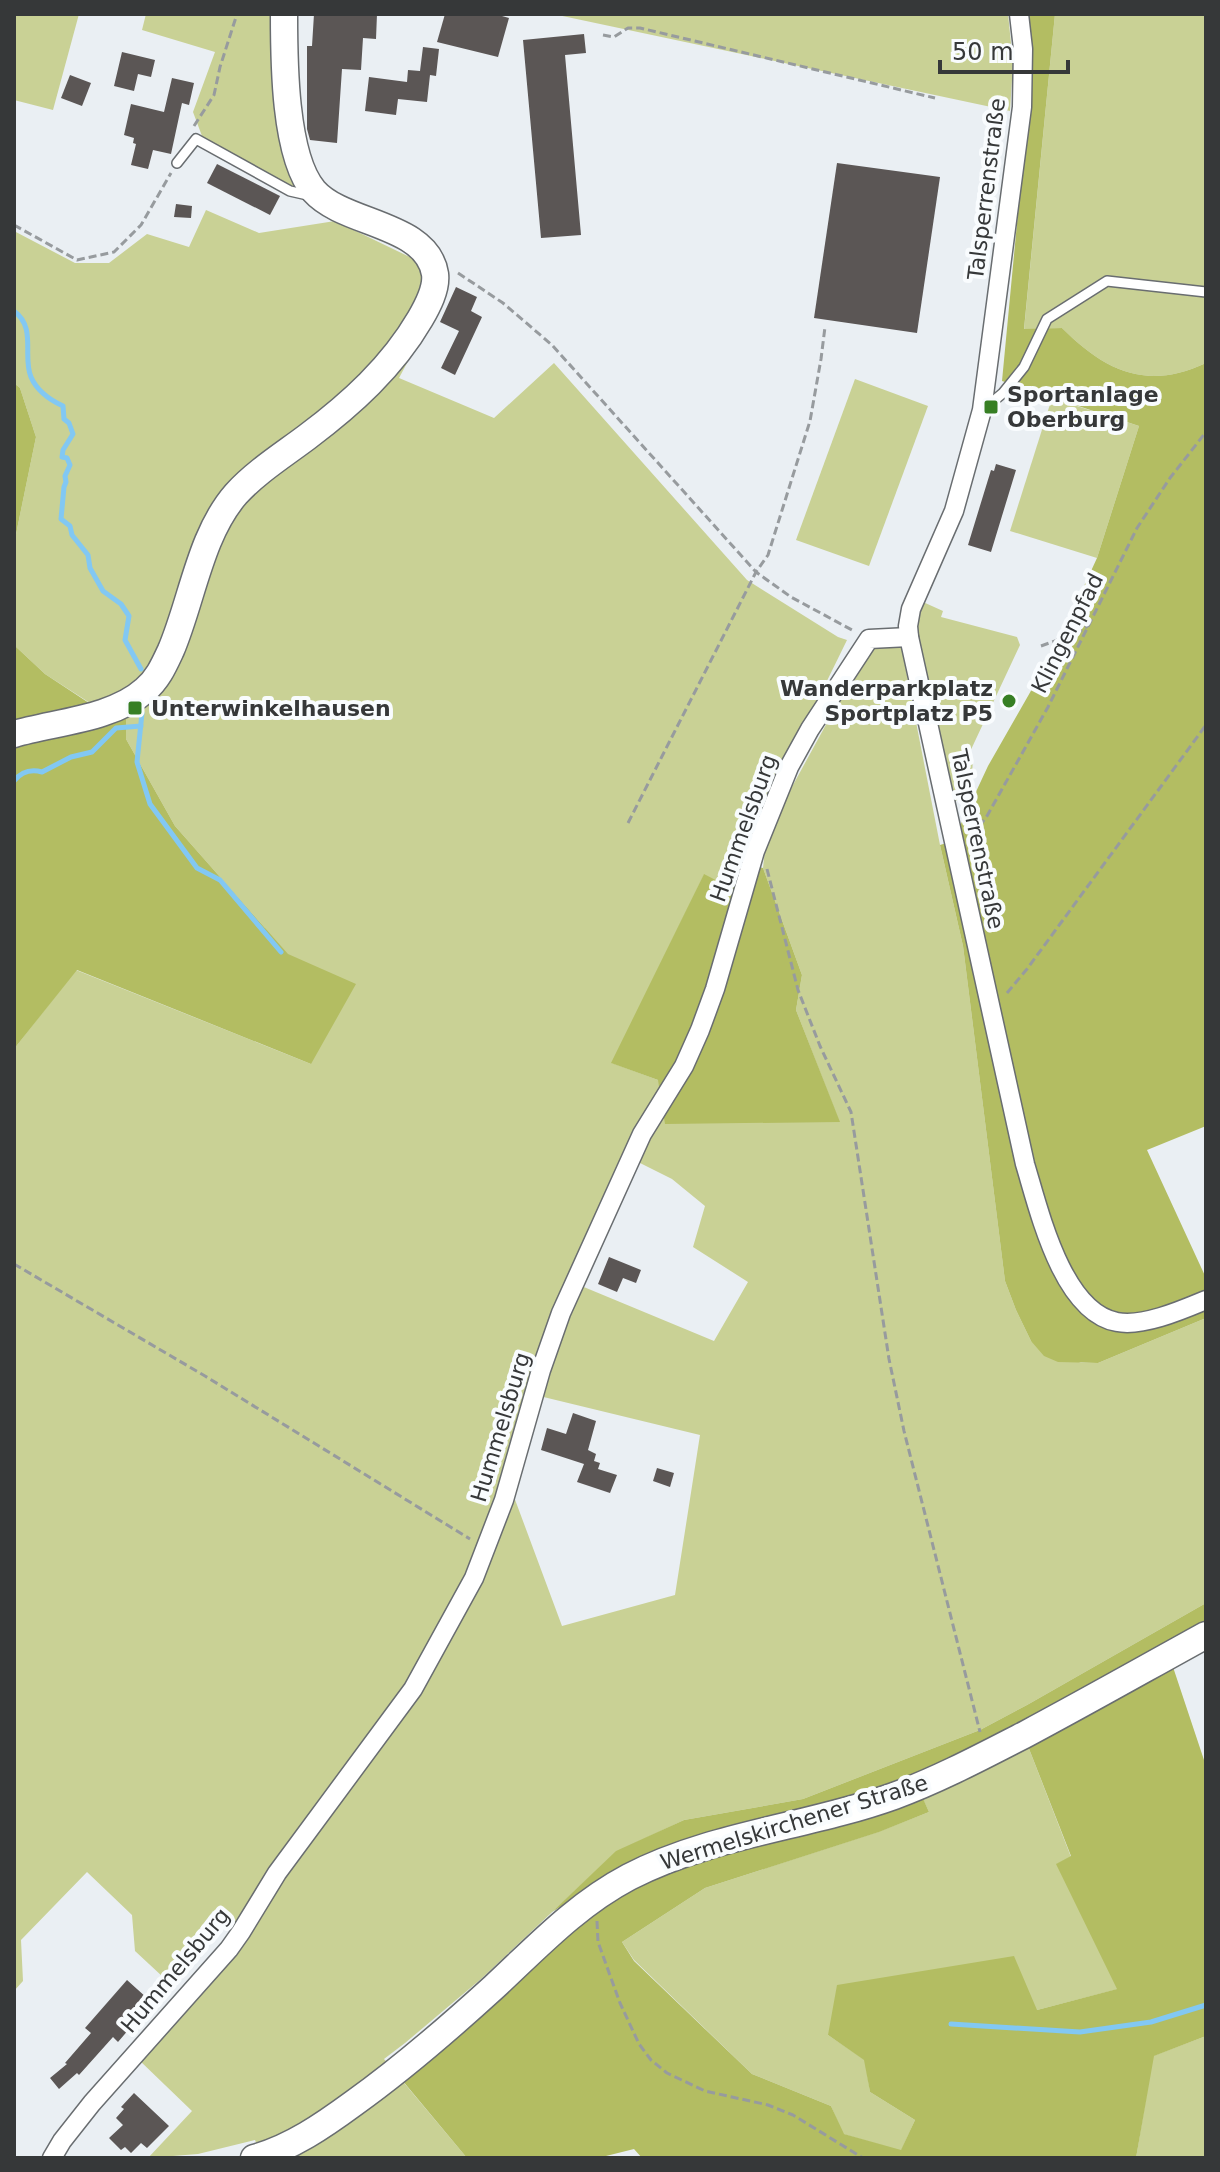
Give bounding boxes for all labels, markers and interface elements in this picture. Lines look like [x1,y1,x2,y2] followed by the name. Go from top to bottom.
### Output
[940,24,1068,74] scale bar
[952,38,1014,66] text: 50 m
[963,97,1010,282] street label: Talsperrenstraße
[1007,382,1159,432] place label: Sportanlage Oberburg
[982,398,1000,416] marker: Sportanlage Oberburg
[1027,569,1108,697] street label: Klingenpfad
[780,676,993,726] place label: Wanderparkplatz Sportplatz P5
[1000,692,1018,710] marker: Wanderparkplatz Sportplatz P5
[151,696,391,721] place label: Unterwinkelhausen
[126,699,144,717] marker: Unterwinkelhausen
[946,746,1009,931] street label: Talsperrenstraße
[705,751,782,905] street label: Hummelsburg
[466,1349,535,1505] street label: Hummelsburg
[657,1770,931,1875] street label: Wermelskirchener Straße
[116,1903,235,2038] street label: Hummelsburg

